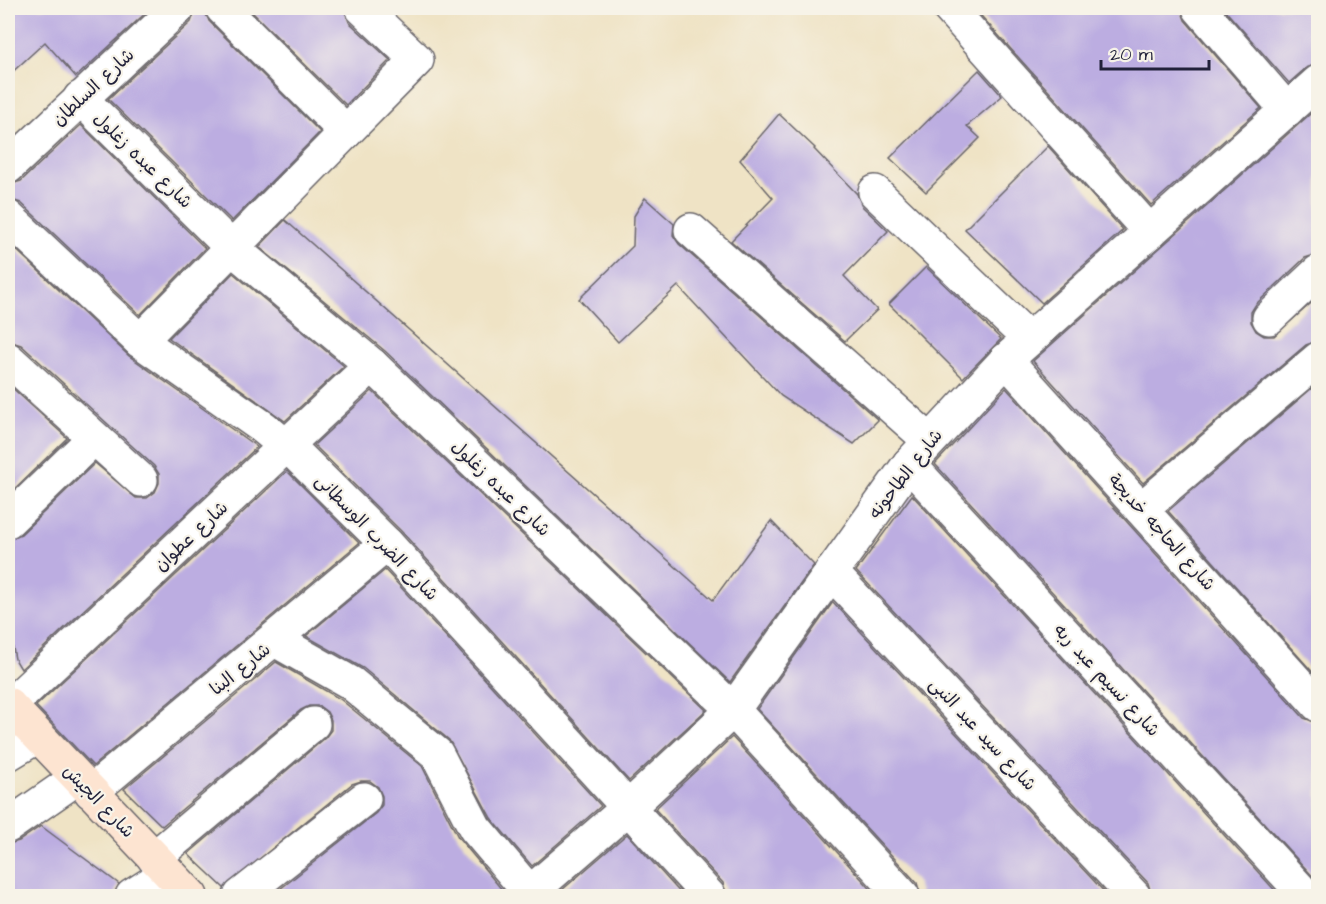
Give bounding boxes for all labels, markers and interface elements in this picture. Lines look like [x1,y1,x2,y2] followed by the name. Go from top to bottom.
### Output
[1101,33,1209,71] scale bar
[1110,42,1153,67] text: 20 m
[47,43,140,132] street label: شارع السلطان
[88,107,198,214] street label: شارع عبده زغلول
[862,424,949,525] street label: شارع الطاحونه
[446,435,556,542] street label: شارع عبده زغلول
[309,468,444,606] street label: شارع الضرب الوسطانى
[1102,468,1221,596] street label: شارع الحاجه خديجة
[149,496,234,577] street label: شارع عطوان
[1047,618,1165,743] street label: شارع نسيم عبد ربه
[205,637,276,702] street label: شارع البنا
[923,672,1042,797] street label: شارع سيد عبد النبى
[57,759,140,844] street label: شارع الجيش

